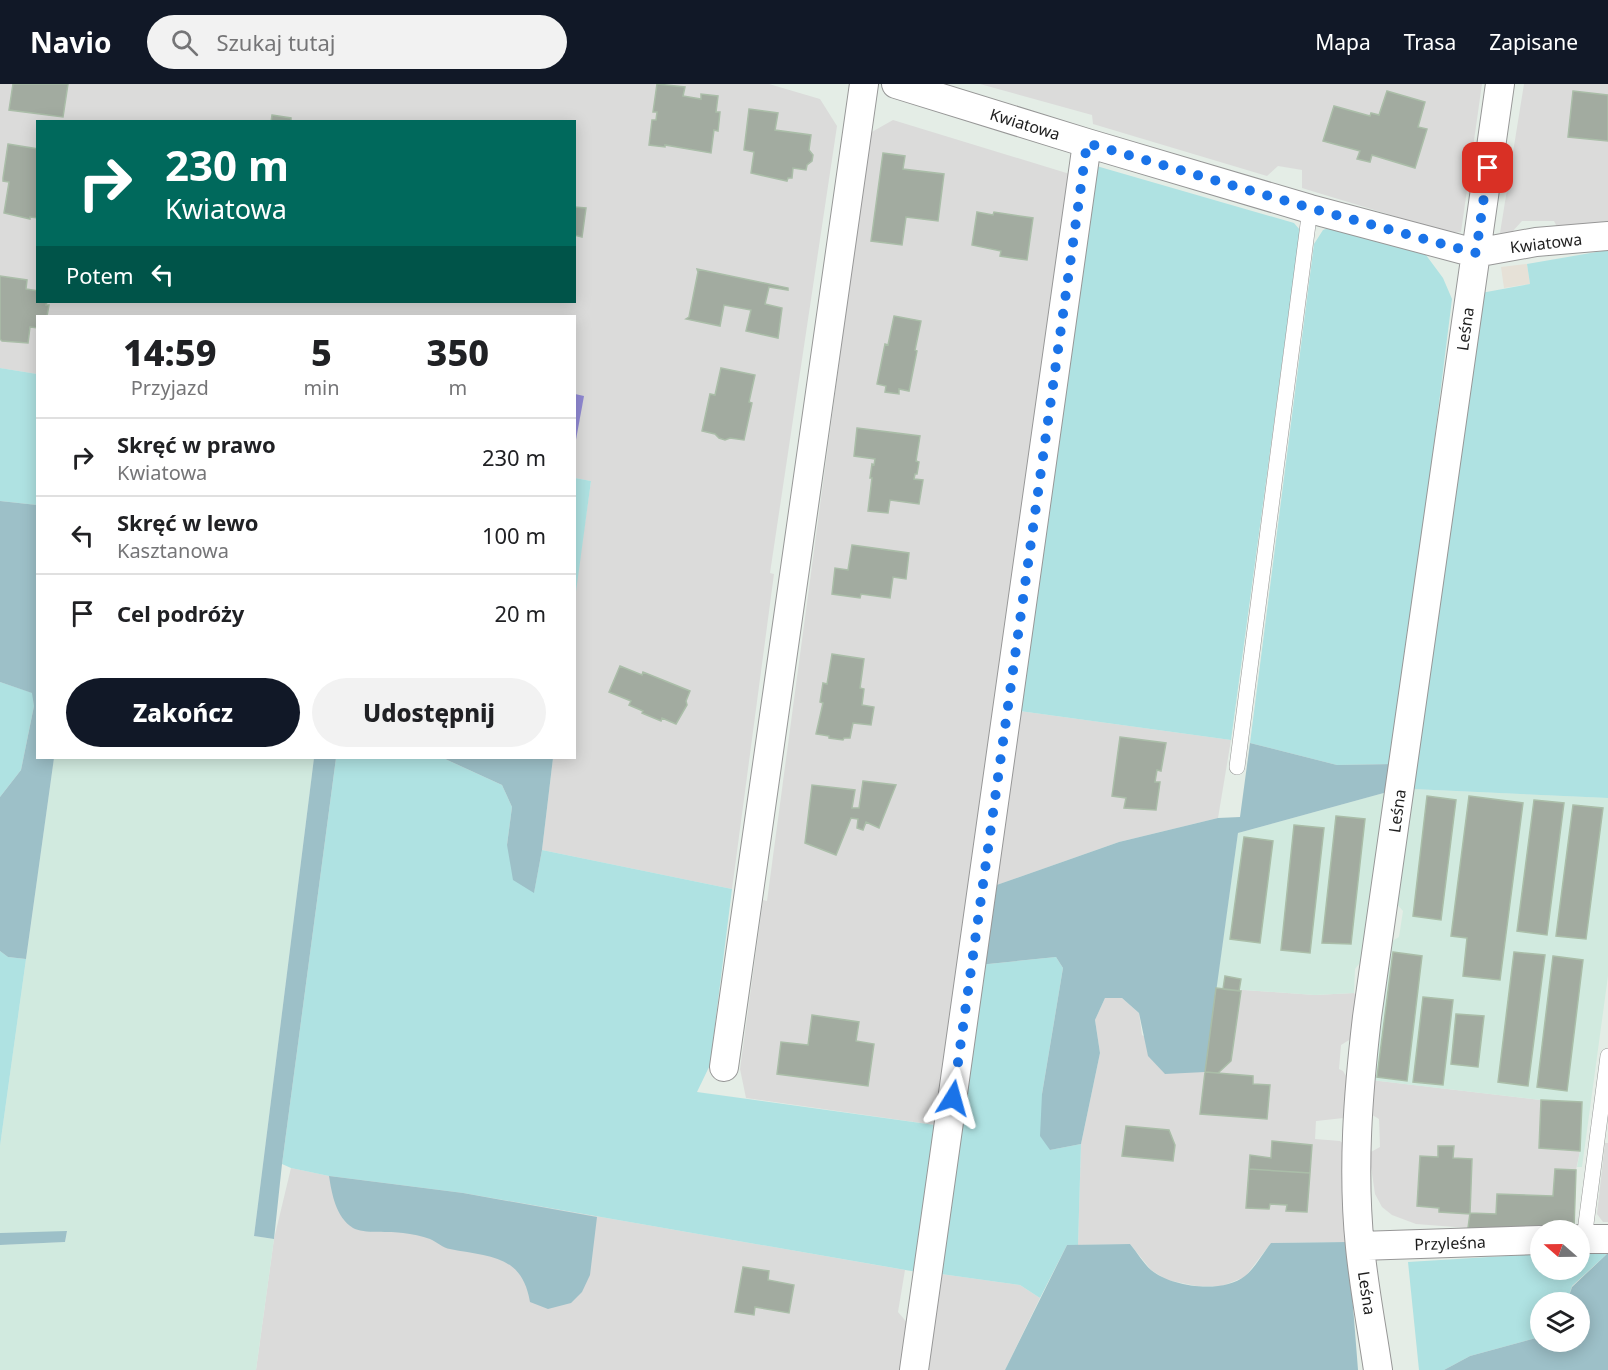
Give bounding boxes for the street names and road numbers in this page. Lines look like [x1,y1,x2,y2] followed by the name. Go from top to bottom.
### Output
[987,103,1063,145] street label: Kwiatowa
[1509,228,1583,258] street label: Kwiatowa
[1451,306,1479,352] street label: Leśna
[1383,788,1411,834] street label: Leśna
[1414,1231,1486,1255] street label: Przyleśna
[1353,1270,1381,1316] street label: Leśna

